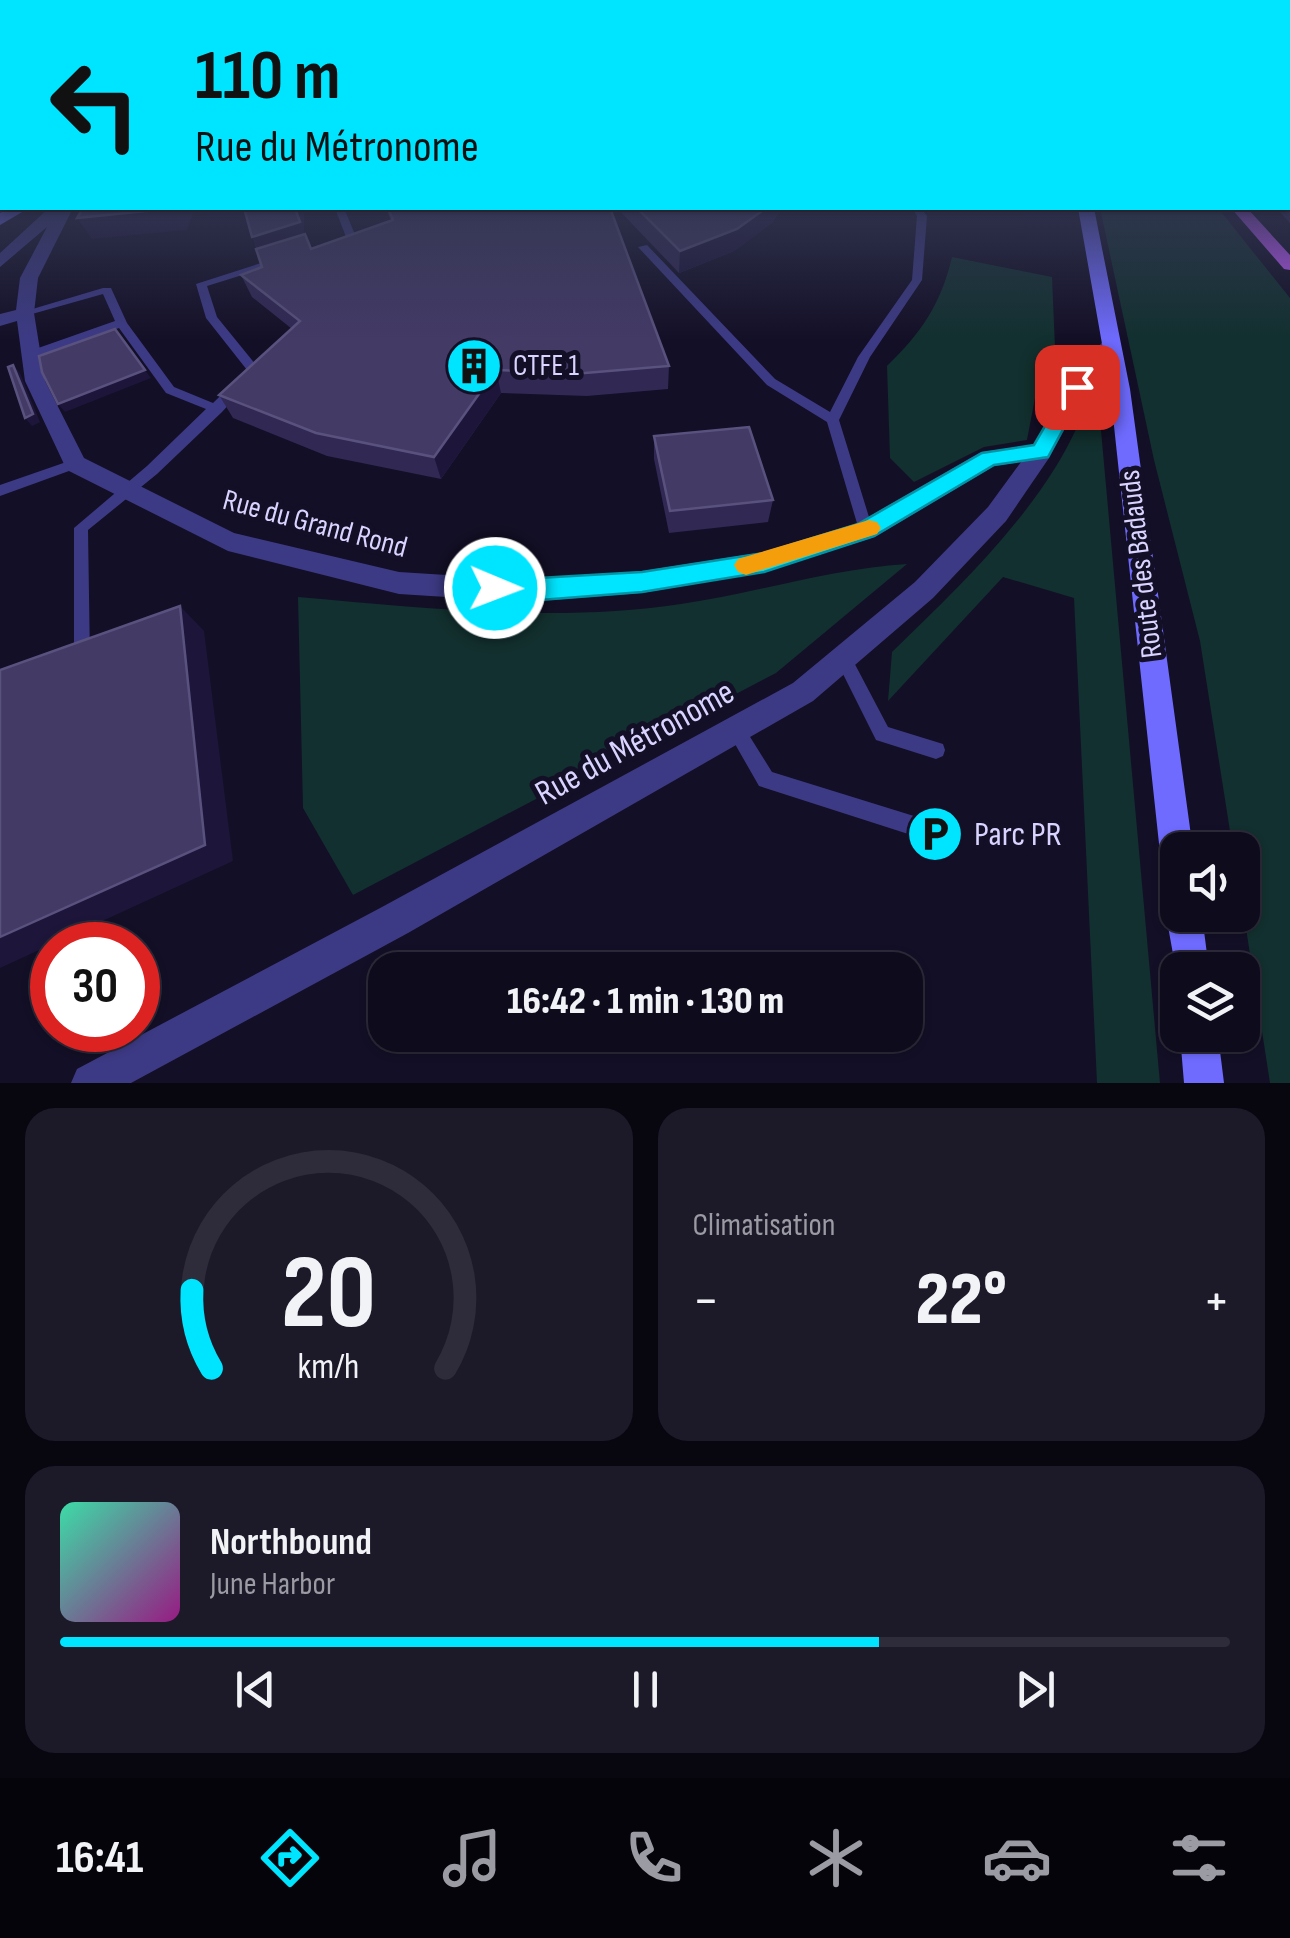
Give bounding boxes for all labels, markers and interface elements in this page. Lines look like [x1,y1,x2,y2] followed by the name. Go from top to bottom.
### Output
[195,35,341,119] text: 110 m
[30,40,160,170] icon: left
[195,120,479,175] text: Rue du Métronome
[444,336,504,396] building icon: CTFE 1
[1035,345,1120,430] pin
[513,348,579,384] place label: CTFE 1
[1050,360,1105,415] icon: arrive
[1112,468,1170,660] street label: Route des Badauds
[219,482,411,566] street label: Rue du Grand Rond
[443,536,547,640] position arrow
[528,671,742,815] street label: Rue du Métronome
[905,804,965,864] parking icon: Parc PR
[974,813,1062,856] place label: Parc PR
[1160,832,1260,1052] map controls
[1160,832,1260,932] button: sound
[30,922,160,1052] speed limit sign: 30
[1160,952,1260,1052] button: layers
[507,979,784,1024] text: 16:42 · 1 min · 130 m
[693,1206,836,1245] text: Climatisation
[281,1232,376,1357] text: 20
[915,1255,1007,1346] text: 22°
[693,1268,719,1335] text: −
[1203,1268,1230,1335] text: +
[298,1346,360,1389] text: km/h
[210,1520,372,1565] text: Northbound
[210,1565,335,1604] text: June Harbor
[228,1662,283,1717] icon: previous
[618,1662,673,1717] icon: pause
[1008,1662,1063,1717] icon: next
[255,1823,325,1893] icon: directions
[437,1823,507,1893] icon: music
[619,1823,689,1893] icon: phone
[801,1823,871,1893] icon: climate
[982,1823,1052,1893] icon: car
[1164,1823,1234,1893] icon: filters
[56,1831,143,1886] text: 16:41

